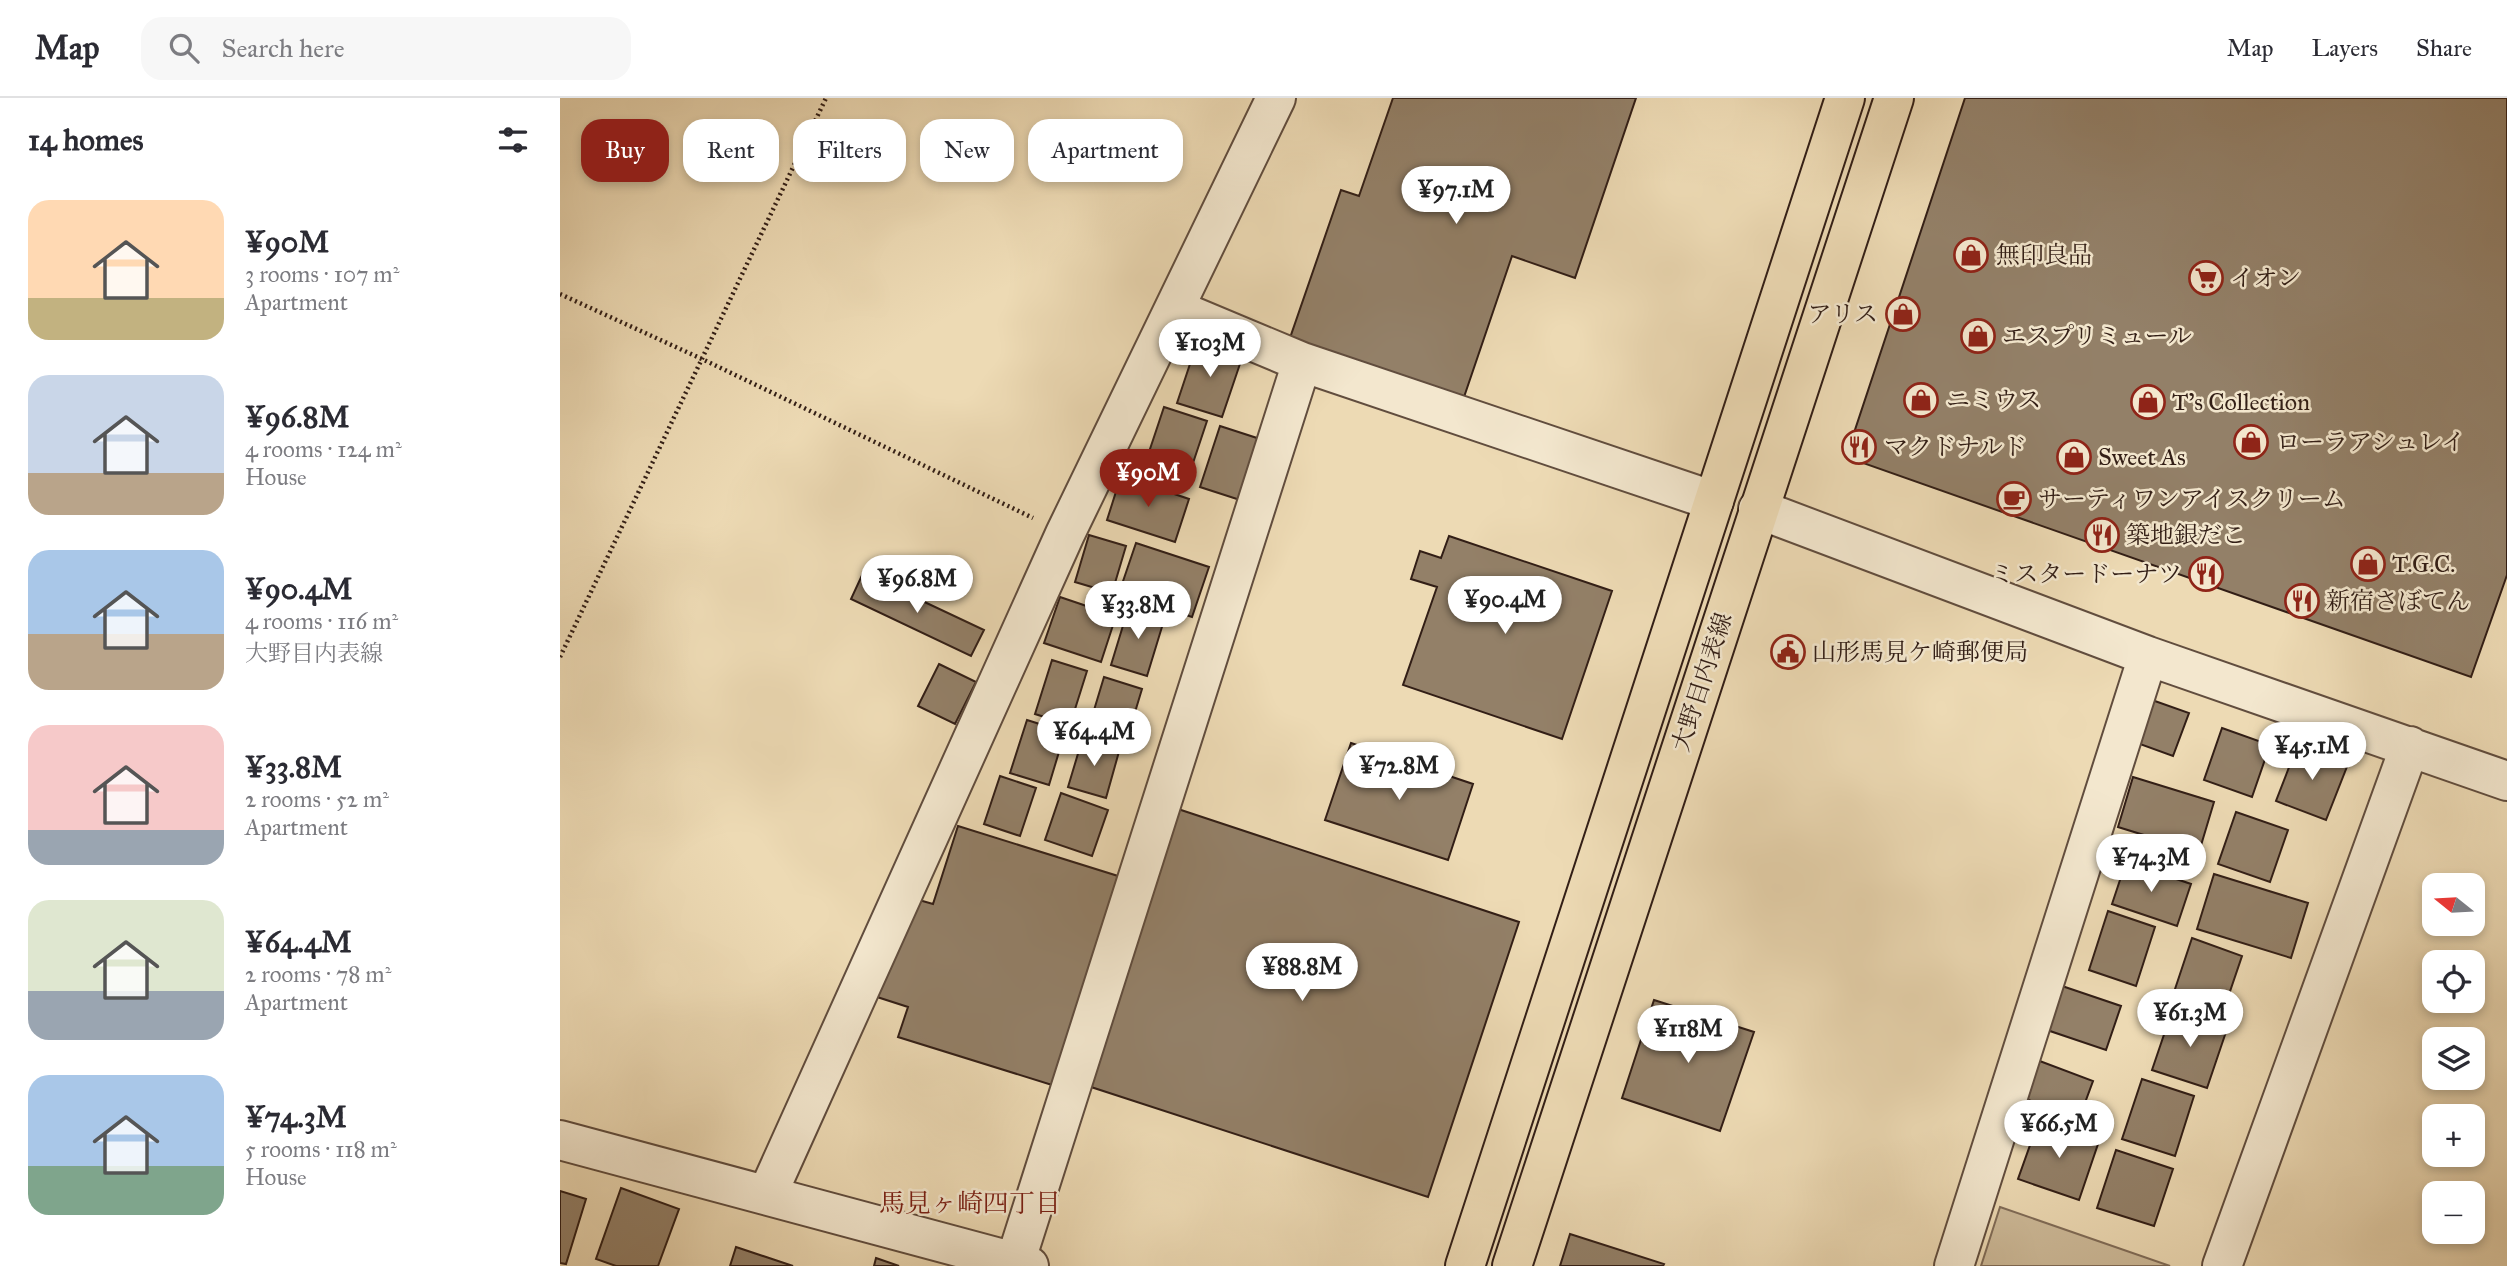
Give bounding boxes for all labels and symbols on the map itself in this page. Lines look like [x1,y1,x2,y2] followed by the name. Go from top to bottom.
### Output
[1399,166,1513,226] pin: ¥97.1M
[1952,236,1990,274] shop icon: 無印良品
[1996,240,2092,270] place label: 無印良品
[2187,259,2225,297] supermarket icon: イオン
[2230,263,2301,293] place label: イオン
[1884,295,1922,333] shop icon: アリス
[1807,299,1878,329] place label: アリス
[1959,317,1997,355] shop icon: エスプリミュール
[1161,320,1259,379] pin: ¥103M
[2002,321,2192,351] place label: エスプリミュール
[1902,381,1940,419] shop icon: ニミウス
[2129,383,2167,421] shop icon: T's Collection
[1946,385,2041,415] place label: ニミウス
[2172,387,2310,417] place label: T's Collection
[2232,423,2270,461] shop icon: ローラアシュレイ
[2276,427,2465,457] place label: ローラアシュレイ
[1840,428,1878,466] restaurant icon: マクドナルド
[1884,432,2027,462] place label: マクドナルド
[2055,438,2093,476] shop icon: Sweet As
[2098,442,2186,472] place label: Sweet As
[1107,450,1189,509] pin: ¥90M
[1995,480,2033,518] cafe icon: サーティワンアイスクリーム
[2038,484,2346,514] place label: サーティワンアイスクリーム
[2083,516,2121,554] restaurant icon: 築地銀だこ
[2126,520,2246,550] place label: 築地銀だこ
[2349,545,2387,583] shop icon: T.G.C.
[2392,549,2455,579] place label: T.G.C.
[2187,555,2225,593] restaurant icon: ミスタードーナツ
[860,556,974,615] pin: ¥96.8M
[1990,559,2182,589] place label: ミスタードーナツ
[1448,576,1562,636] pin: ¥90.4M
[1081,582,1195,641] pin: ¥33.8M
[2283,582,2321,620] restaurant icon: 新宿さぼてん
[2326,586,2470,616] place label: 新宿さぼてん
[1665,609,1739,755] street label: 大野目内表線
[1769,633,1807,671] public building icon: 山形馬見ケ崎郵便局
[1812,637,2028,667] place label: 山形馬見ケ崎郵便局
[1037,708,1151,768] pin: ¥64.4M
[2255,722,2369,782] pin: ¥45.1M
[1342,742,1456,802] pin: ¥72.8M
[2094,834,2208,894] pin: ¥74.3M
[2422,873,2485,936] north arrow
[1245,944,1359,1003] pin: ¥88.8M
[2133,990,2247,1049] pin: ¥61.3M
[1639,1006,1737,1065] pin: ¥118M
[2002,1100,2116,1160] pin: ¥66.5M
[879,1187,1061,1219] district label: 馬見ヶ崎四丁目

